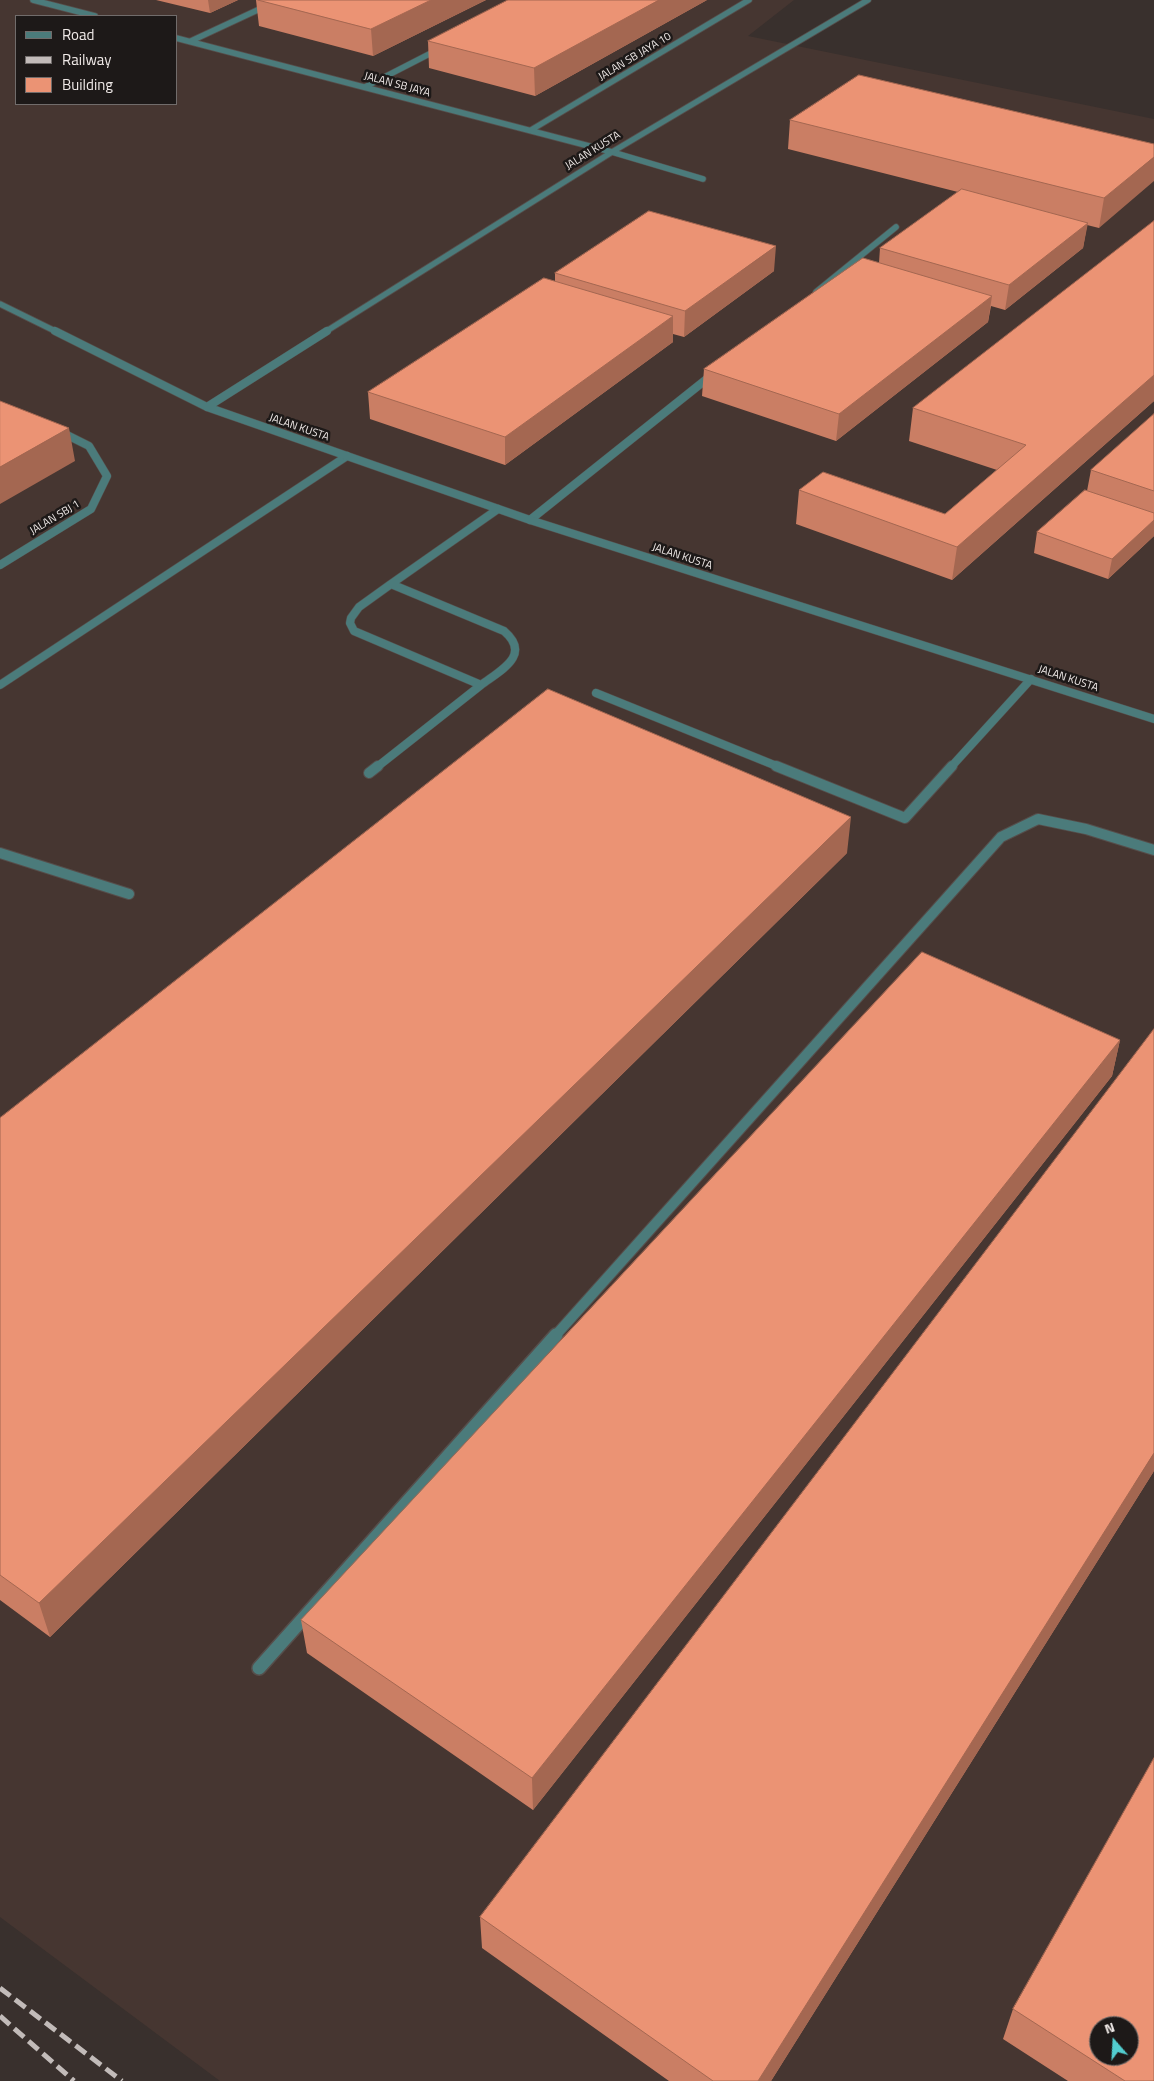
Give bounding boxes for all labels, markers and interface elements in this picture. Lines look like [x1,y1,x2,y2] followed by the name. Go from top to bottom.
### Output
[15,15,178,105] legend
[62,23,94,46] text: Road
[596,30,674,84] street label: JALAN SB JAYA 10
[62,48,112,71] text: Railway
[363,70,431,100] street label: JALAN SB JAYA
[62,73,113,96] text: Building
[563,129,623,173] street label: JALAN KUSTA
[267,412,331,444] street label: JALAN KUSTA
[28,498,82,538] street label: JALAN SBJ 1
[650,541,714,573] street label: JALAN KUSTA
[1036,663,1100,695] street label: JALAN KUSTA
[1089,2016,1139,2066] north arrow
[1101,2016,1117,2039] text: N

